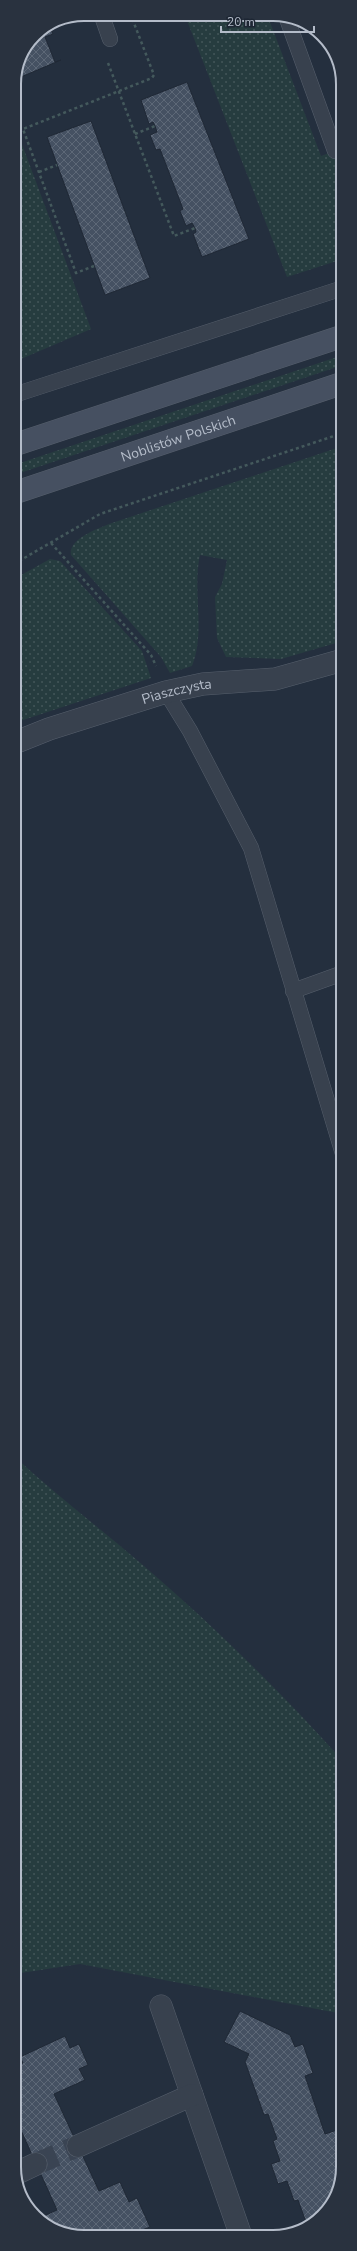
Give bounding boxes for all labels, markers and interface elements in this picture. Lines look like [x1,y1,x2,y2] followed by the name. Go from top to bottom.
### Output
[221,8,314,34] scale bar
[227,14,255,30] text: 20 m
[118,410,238,466] street label: Noblistów Polskich
[139,674,212,709] street label: Piaszczysta

